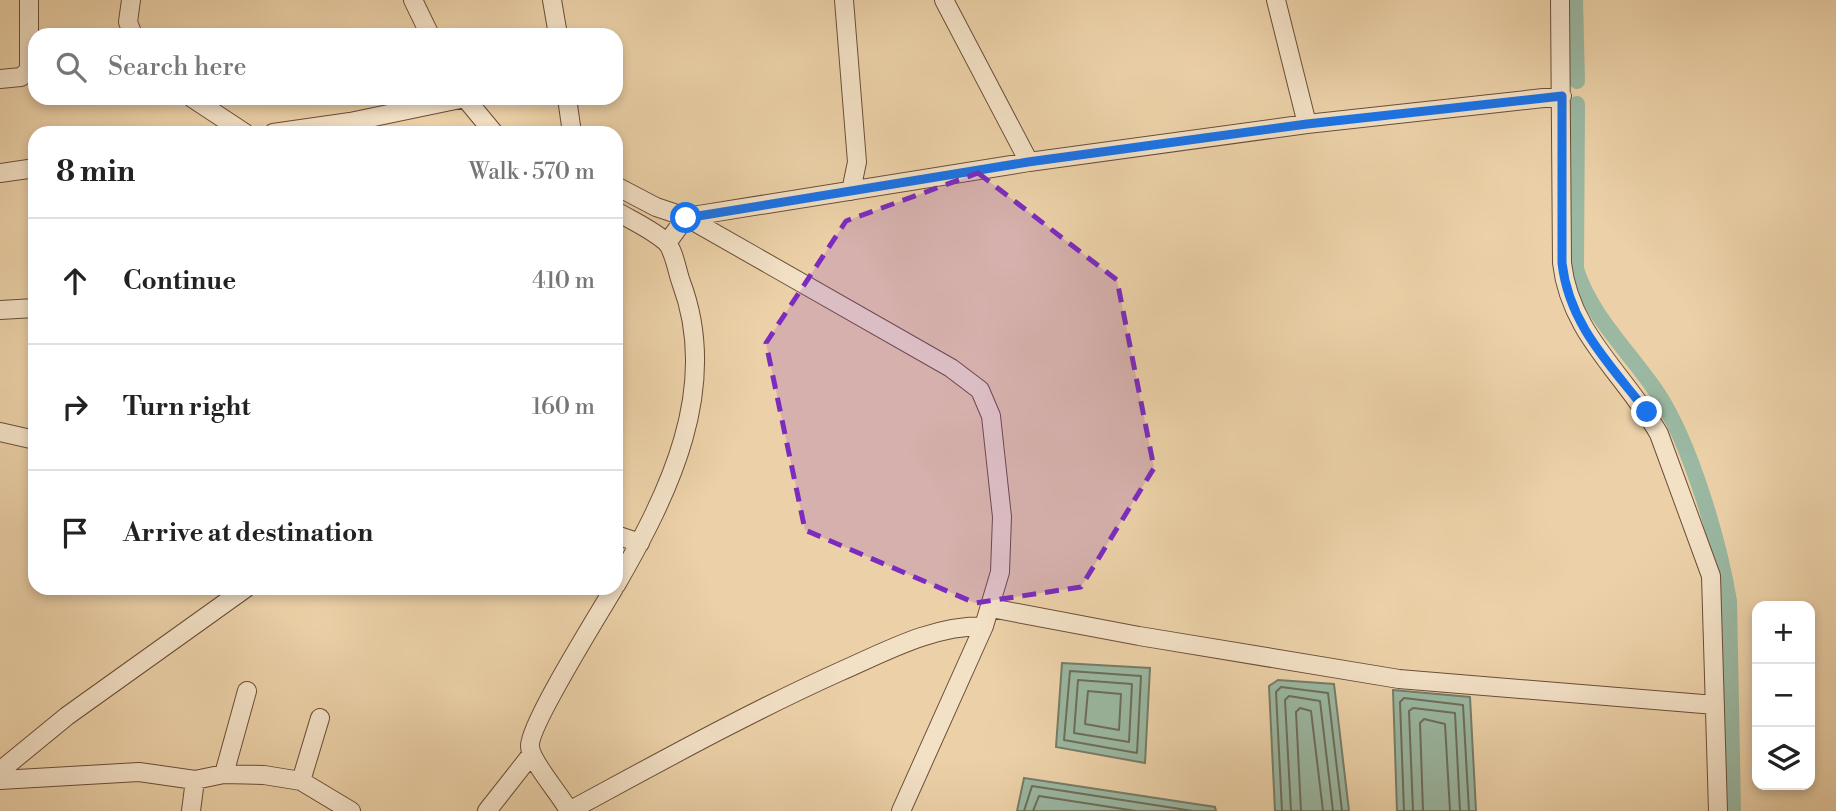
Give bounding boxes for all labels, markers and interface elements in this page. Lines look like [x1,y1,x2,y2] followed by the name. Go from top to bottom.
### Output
[28,28,623,105] search box
[52,48,90,86] icon: search
[108,51,247,83] text: Search here
[56,153,135,191] text: 8 min
[469,158,595,186] text: Walk · 570 m
[670,202,701,233] route start
[56,262,94,300] icon: ahead
[123,265,236,297] text: Continue
[532,267,595,295] text: 410 m
[56,388,94,426] icon: right
[123,391,251,423] text: Turn right
[532,393,595,421] text: 160 m
[1631,396,1662,427] route end
[56,514,94,552] icon: arrive
[123,517,373,549] text: Arrive at destination
[1752,601,1815,790] map controls
[1752,601,1815,664] button: +
[1752,664,1815,727] button: −
[1752,727,1815,790] button: layers

